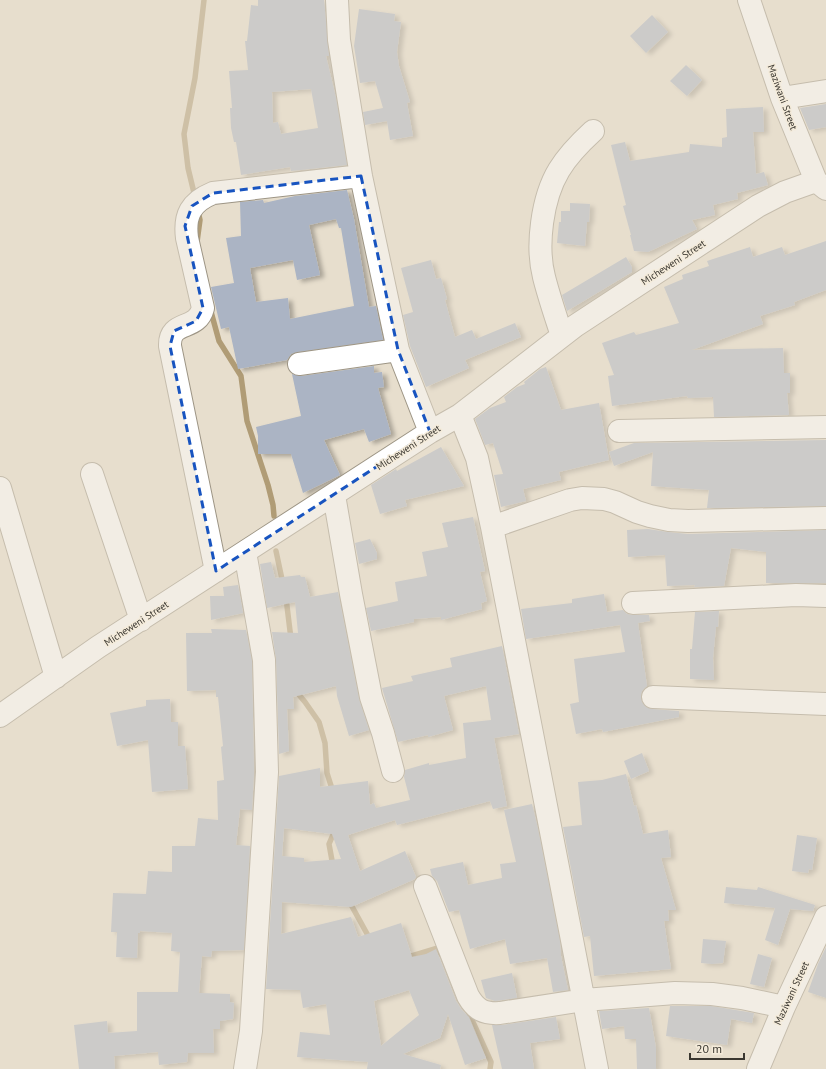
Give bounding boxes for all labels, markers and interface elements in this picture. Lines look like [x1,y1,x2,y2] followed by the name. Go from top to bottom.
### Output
[765,63,801,132] street label: Maziwani Street
[639,236,708,288] street label: Micheweni Street
[374,421,443,473] street label: Micheweni Street
[102,597,171,649] street label: Micheweni Street
[771,959,812,1027] street label: Maziwani Street
[690,1035,744,1061] scale bar
[696,1041,722,1056] text: 20 m

